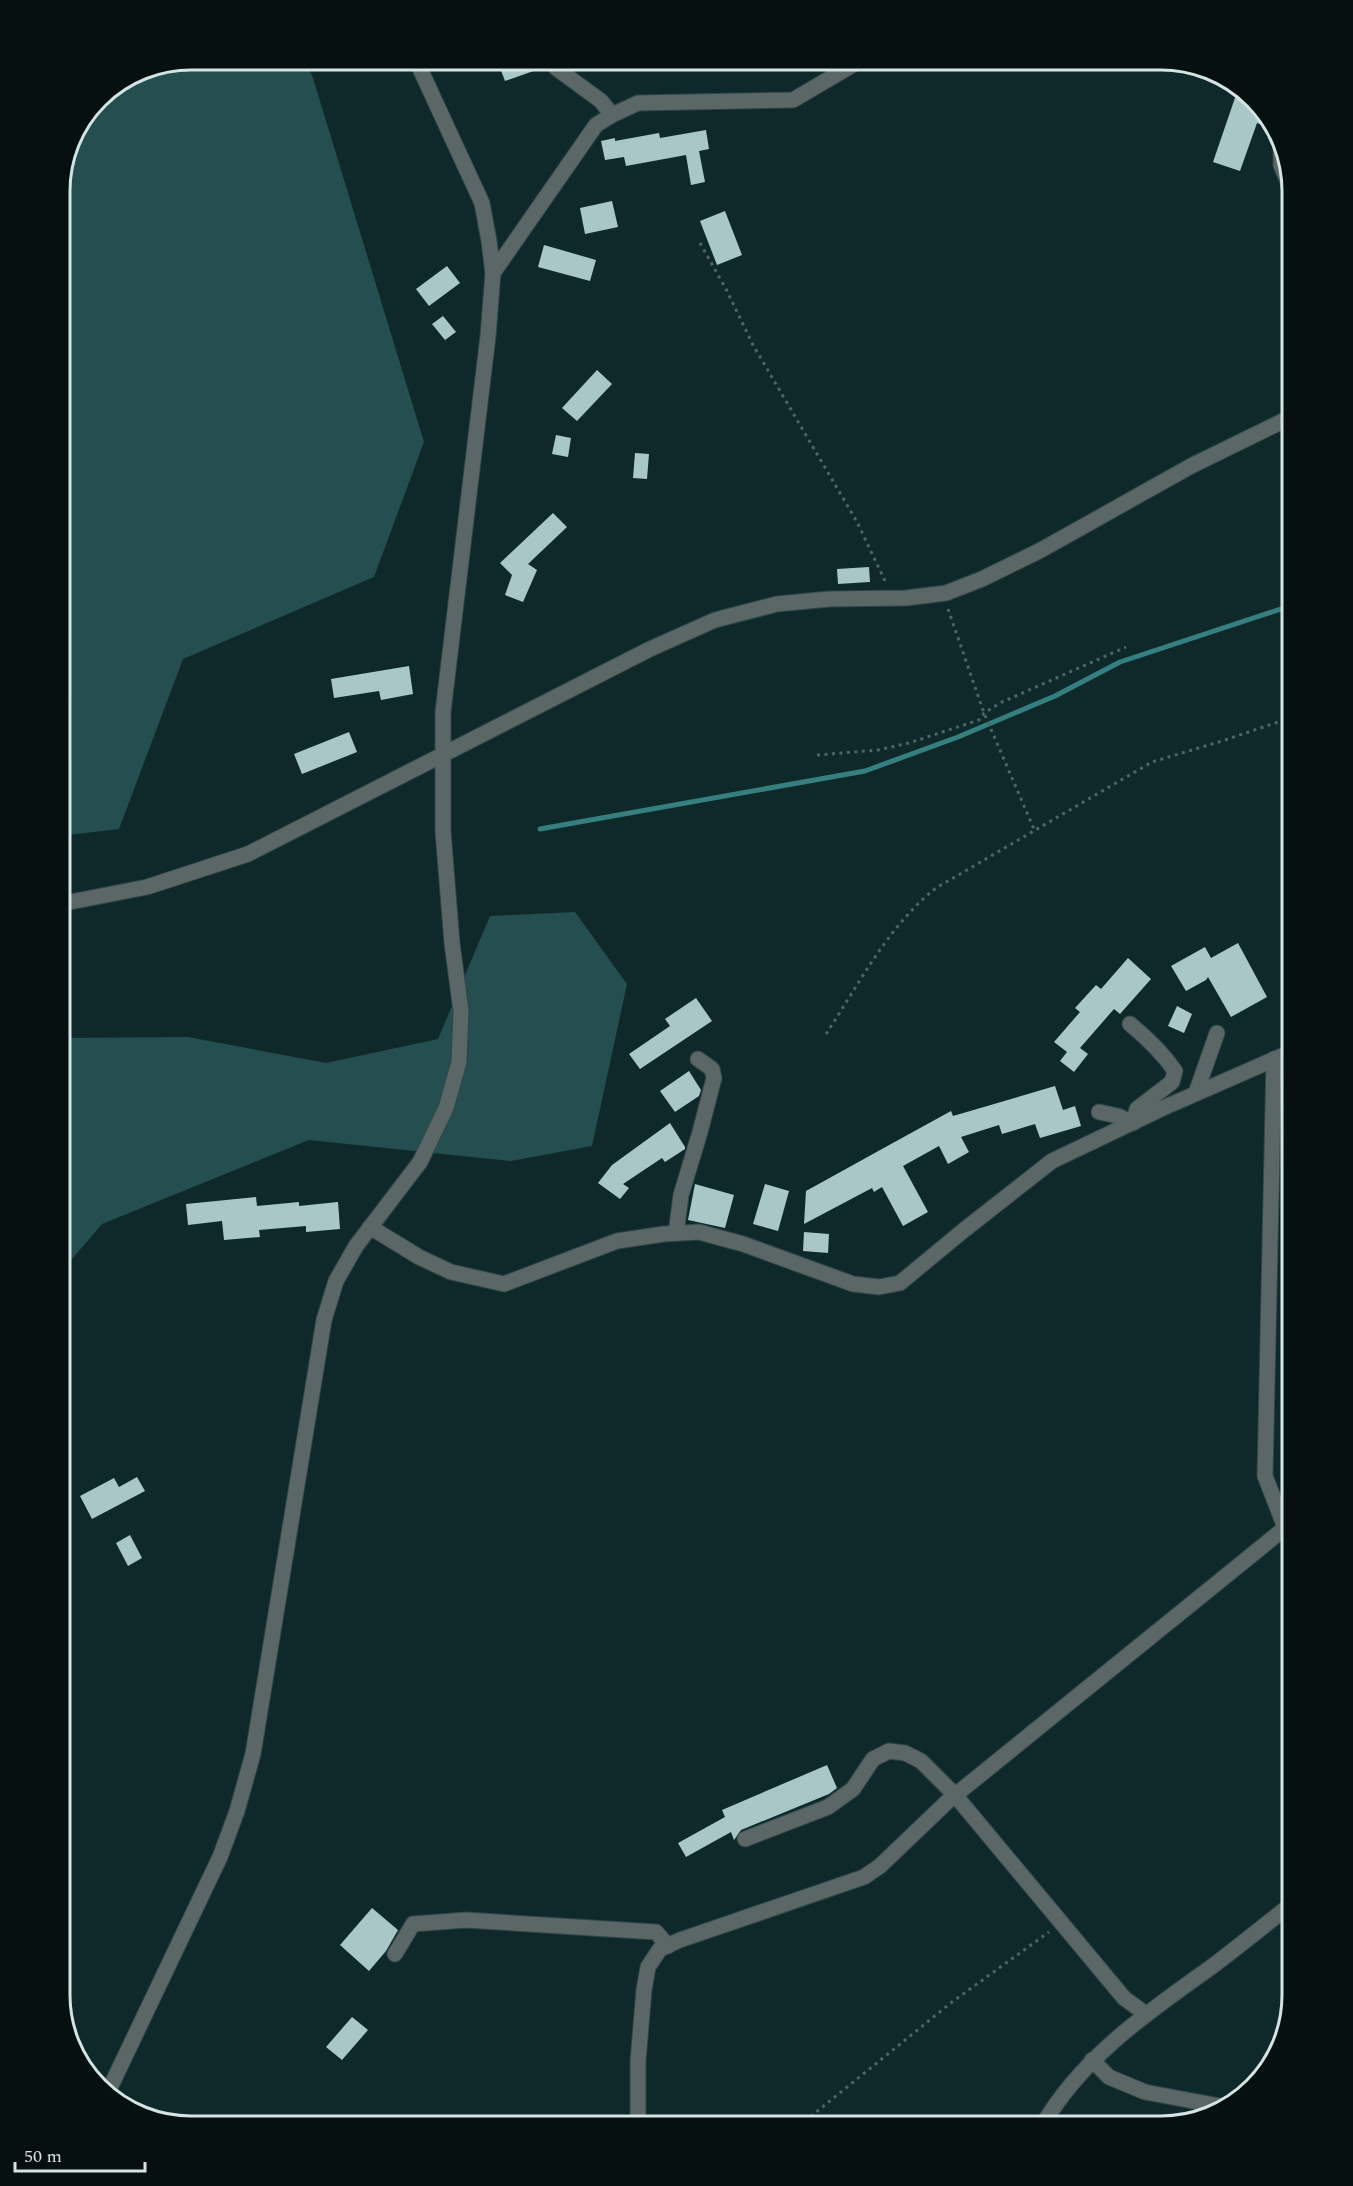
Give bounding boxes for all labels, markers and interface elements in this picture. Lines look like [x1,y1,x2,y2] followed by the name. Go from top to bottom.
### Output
[15,2135,146,2173] scale bar
[24,2143,62,2170] text: 50 m

